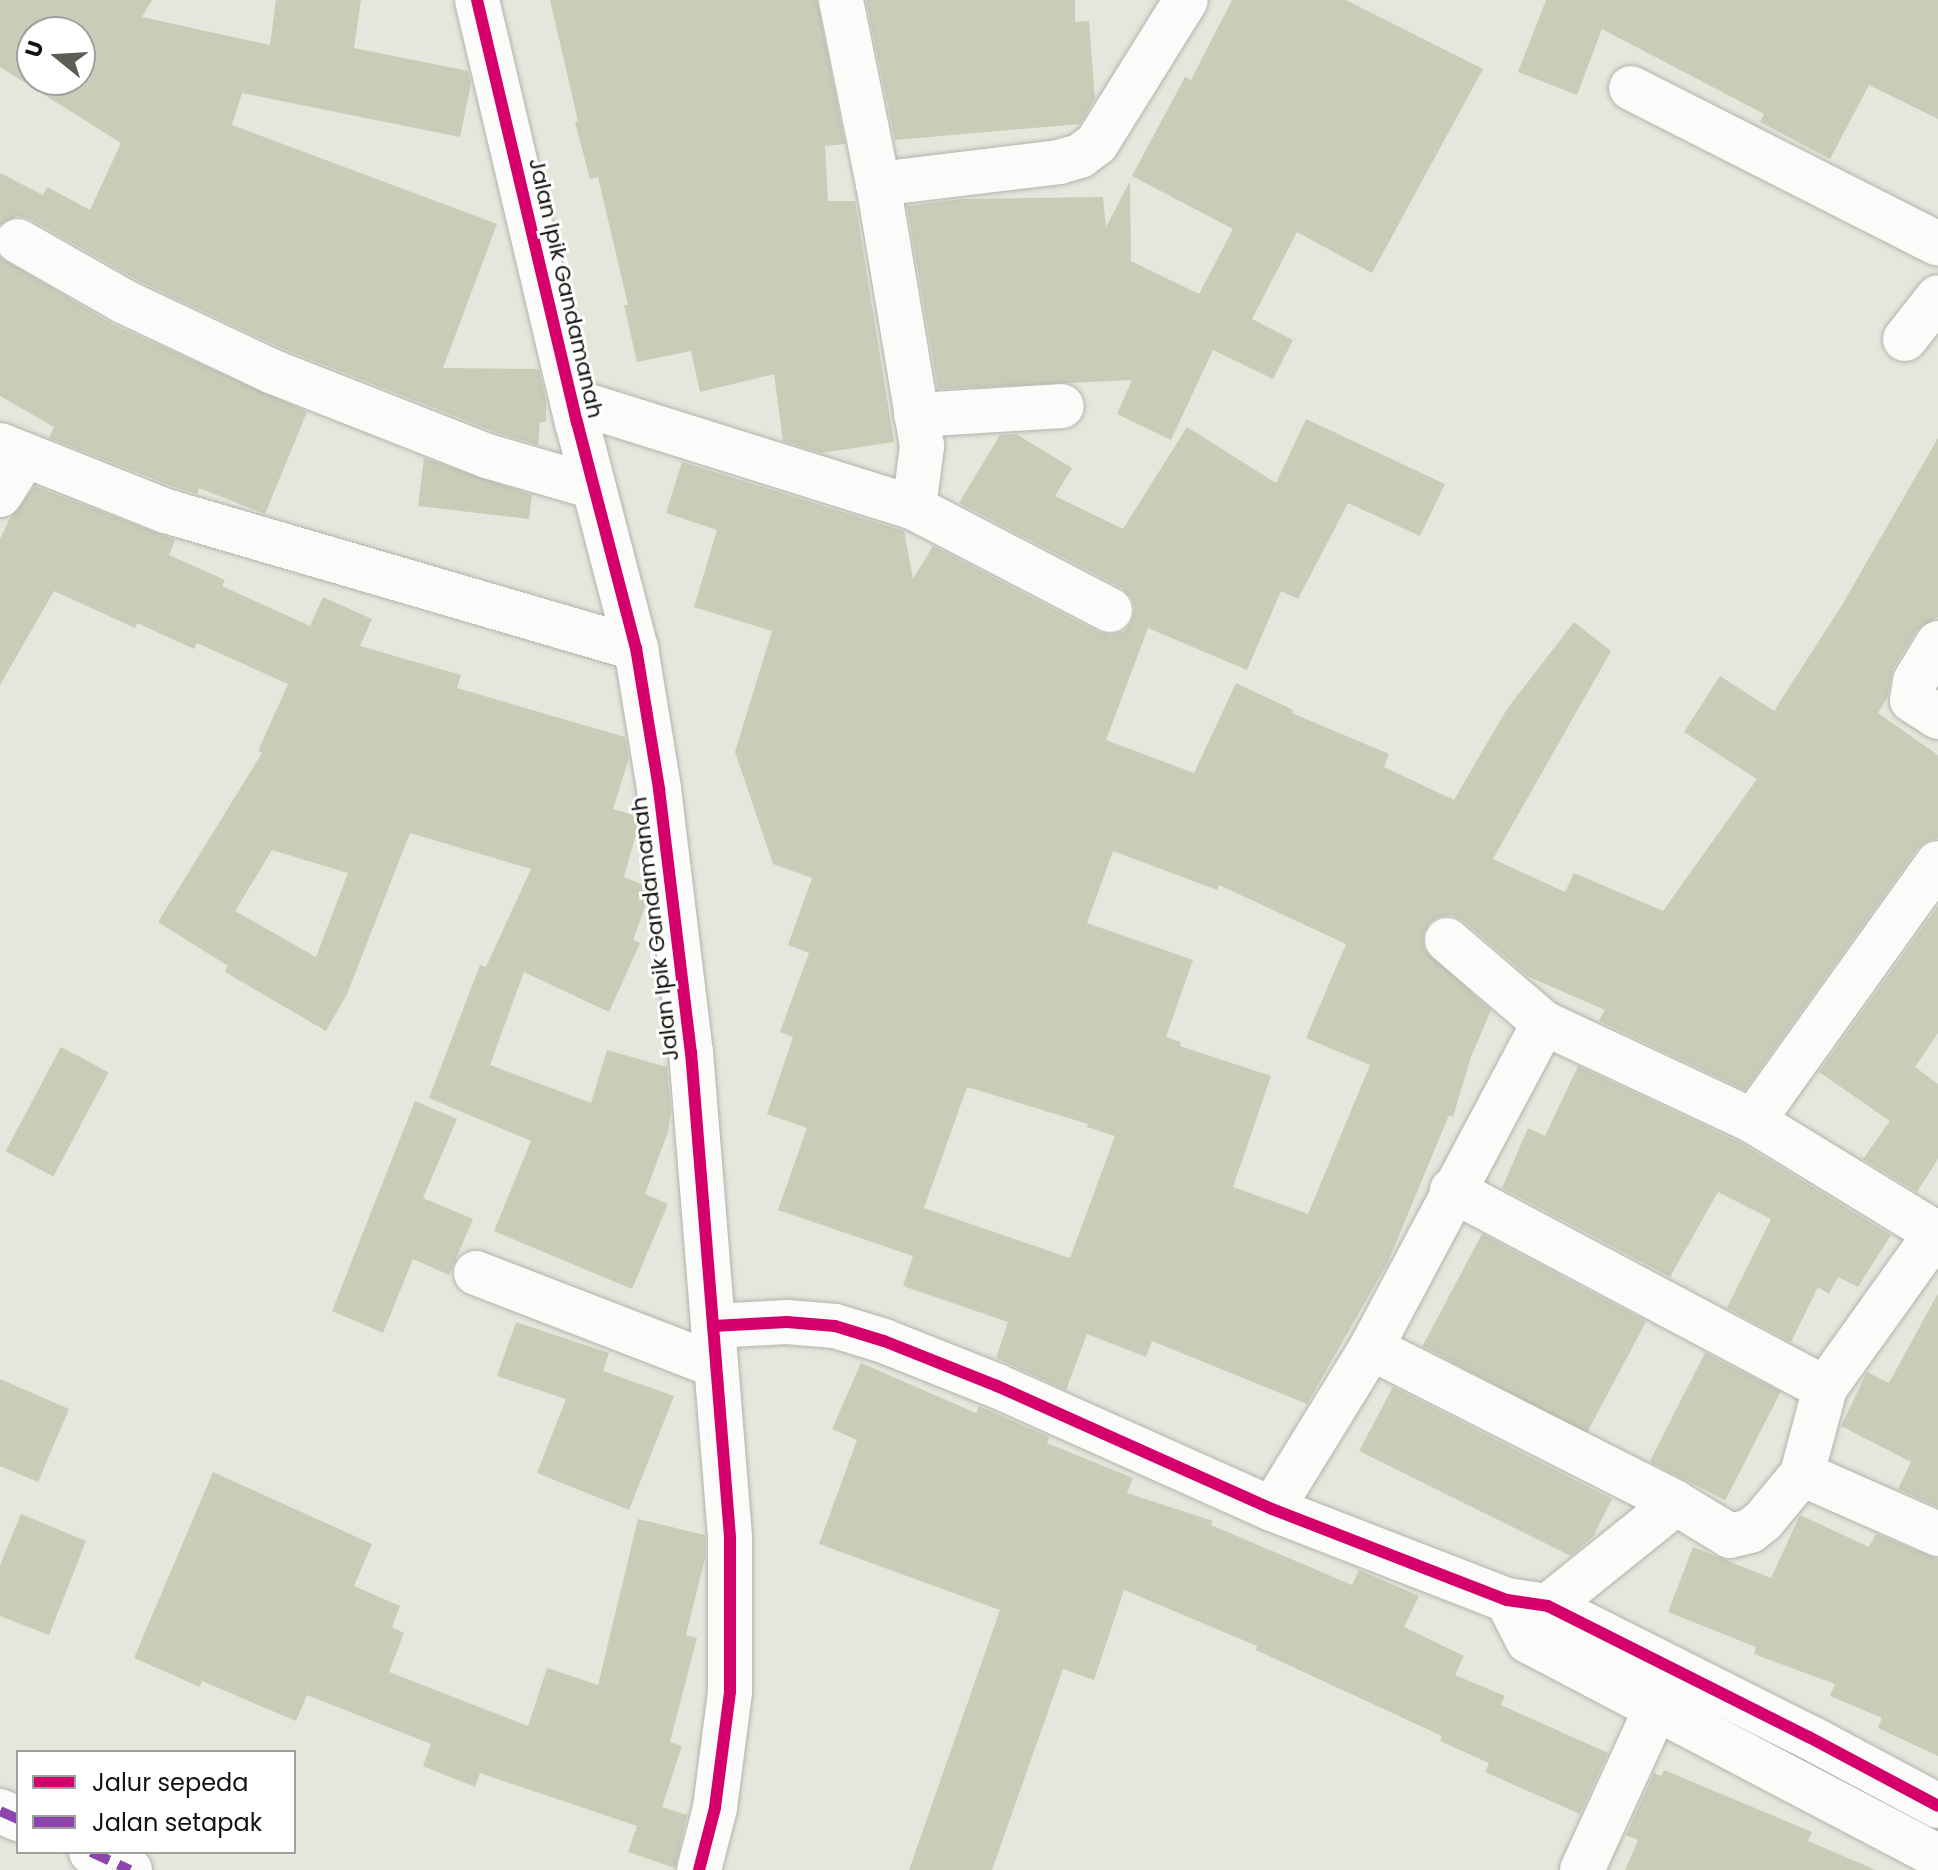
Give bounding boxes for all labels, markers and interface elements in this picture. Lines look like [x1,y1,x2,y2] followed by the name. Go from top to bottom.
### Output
[16,16,96,96] north arrow
[17,37,52,61] text: U
[523,155,609,421] street label: Jalan Ipik Gandamanah
[626,795,684,1063] street label: Jalan Ipik Gandamanah
[16,1750,296,1854] legend
[92,1766,249,1799] text: Jalur sepeda
[92,1806,262,1839] text: Jalan setapak

